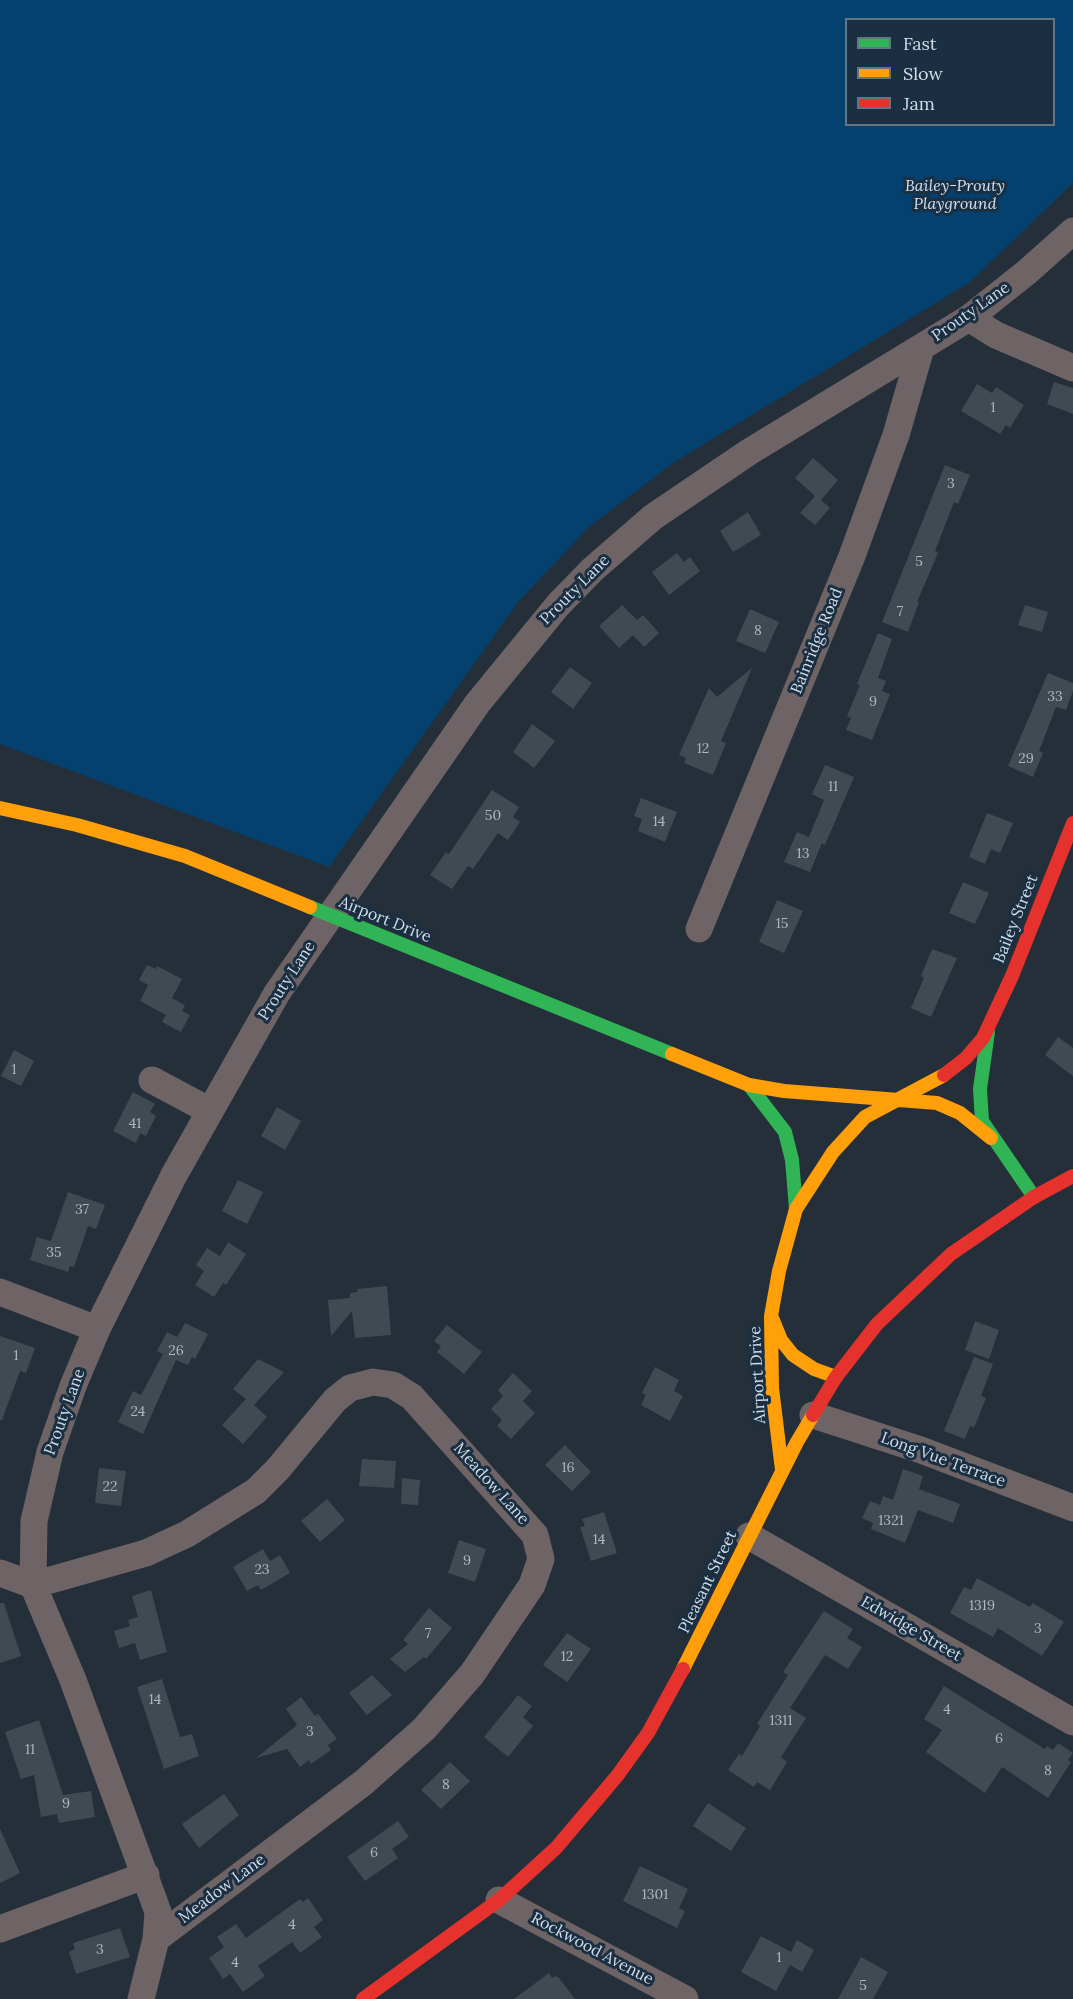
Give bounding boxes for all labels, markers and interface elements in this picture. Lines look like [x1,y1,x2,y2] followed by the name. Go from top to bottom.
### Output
[845,18,1055,126] legend
[903,32,937,55] text: Fast
[903,62,943,85] text: Slow
[903,92,935,115] text: Jam
[905,176,1005,214] park label: Bailey-Prouty Playground
[928,278,1014,346] street label: Prouty Lane
[990,400,996,416] house number: 1
[947,476,955,492] house number: 3
[536,551,614,629] street label: Prouty Lane
[915,554,923,570] house number: 5
[787,585,847,697] street label: Bainridge Road
[897,604,903,620] house number: 7
[754,623,762,639] house number: 8
[1047,689,1063,705] house number: 33
[869,694,877,710] house number: 9
[697,741,709,757] house number: 12
[1018,751,1034,767] house number: 29
[828,779,838,795] house number: 11
[485,808,501,824] house number: 50
[653,814,665,830] house number: 14
[797,846,809,862] house number: 13
[990,872,1042,966] street label: Bailey Street
[336,893,434,947] street label: Airport Drive
[776,916,788,932] house number: 15
[254,938,320,1024] street label: Prouty Lane
[11,1062,17,1078] house number: 1
[129,1116,141,1132] house number: 41
[75,1202,89,1218] house number: 37
[46,1245,62,1261] house number: 35
[746,1326,770,1424] street label: Airport Drive
[168,1343,184,1359] house number: 26
[13,1348,19,1364] house number: 1
[40,1366,90,1458] street label: Prouty Lane
[131,1404,145,1420] house number: 24
[878,1429,1008,1491] street label: Long Vue Terrace
[449,1439,533,1529] street label: Meadow Lane
[561,1460,575,1476] house number: 16
[102,1479,118,1495] house number: 22
[878,1513,904,1529] house number: 1321
[675,1528,741,1636] street label: Pleasant Street
[593,1532,605,1548] house number: 14
[463,1553,471,1569] house number: 9
[254,1562,270,1578] house number: 23
[857,1592,965,1666] street label: Edwidge Street
[969,1598,995,1614] house number: 1319
[1034,1621,1042,1637] house number: 3
[425,1626,431,1642] house number: 7
[561,1649,573,1665] house number: 12
[149,1692,161,1708] house number: 14
[943,1702,951,1718] house number: 4
[769,1713,793,1729] house number: 1311
[306,1724,314,1740] house number: 3
[995,1731,1003,1747] house number: 6
[25,1742,35,1758] house number: 11
[1044,1763,1052,1779] house number: 8
[442,1777,450,1793] house number: 8
[62,1796,70,1812] house number: 9
[370,1845,378,1861] house number: 6
[175,1850,269,1928] street label: Meadow Lane
[642,1887,668,1903] house number: 1301
[528,1909,656,1989] street label: Rockwood Avenue
[288,1917,296,1933] house number: 4
[96,1942,104,1958] house number: 3
[776,1950,782,1966] house number: 1
[231,1955,239,1971] house number: 4
[859,1978,867,1994] house number: 5

